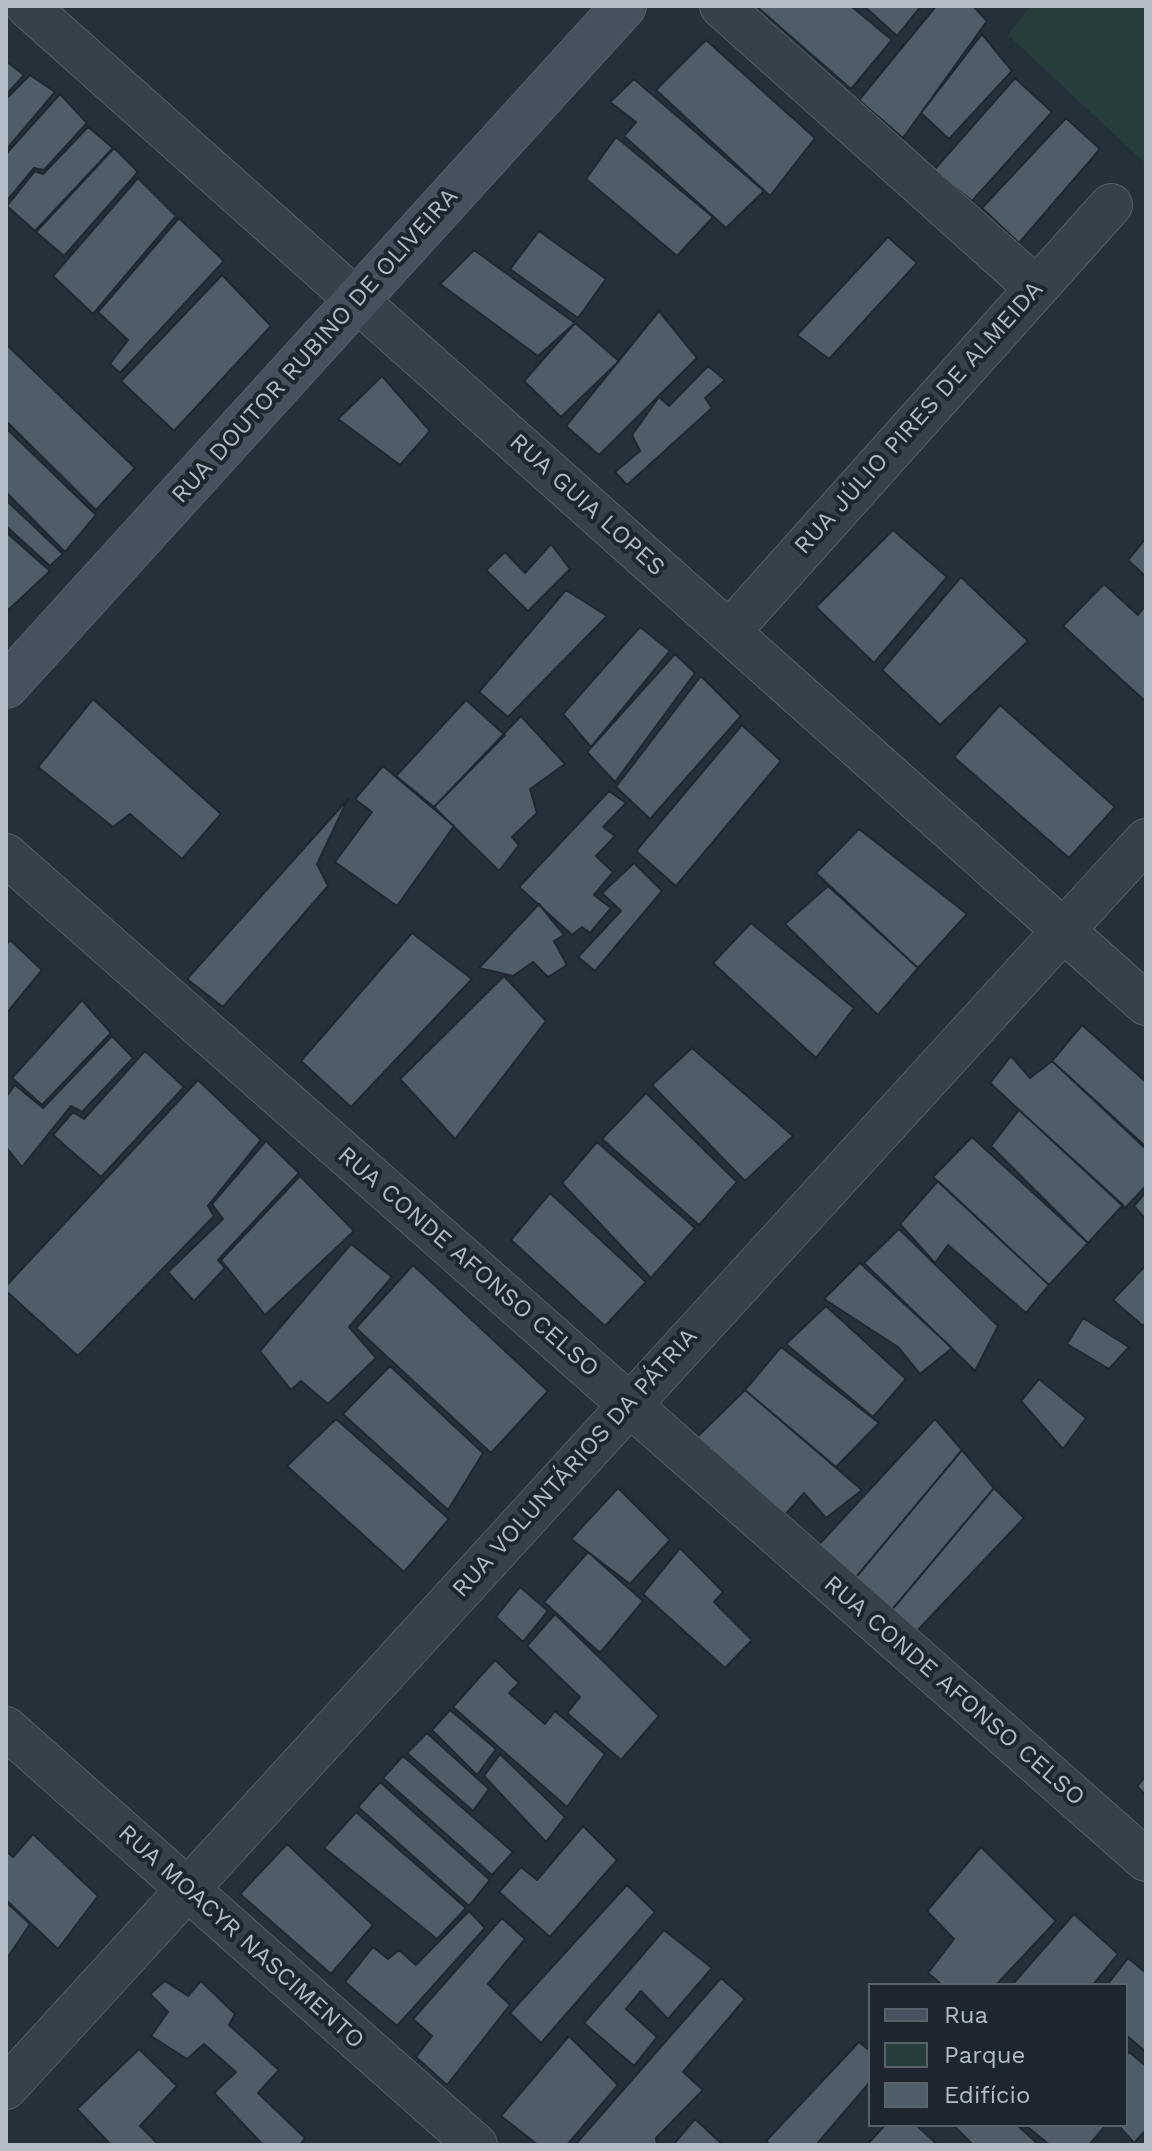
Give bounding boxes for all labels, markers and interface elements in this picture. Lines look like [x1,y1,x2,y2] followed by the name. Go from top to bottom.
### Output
[166,182,464,510] street label: RUA DOUTOR RUBINO DE OLIVEIRA
[789,275,1049,561] street label: RUA JÚLIO PIRES DE ALMEIDA
[503,428,671,582] street label: RUA GUIA LOPES
[332,1141,604,1383] street label: RUA CONDE AFONSO CELSO
[446,1322,704,1604] street label: RUA VOLUNTÁRIOS DA PÁTRIA
[818,1570,1090,1812] street label: RUA CONDE AFONSO CELSO
[112,1819,370,2055] street label: RUA MOACYR NASCIMENTO
[868,1983,1128,2127] legend
[944,2001,988,2029] text: Rua
[944,2041,1025,2069] text: Parque
[944,2081,1030,2109] text: Edifício

